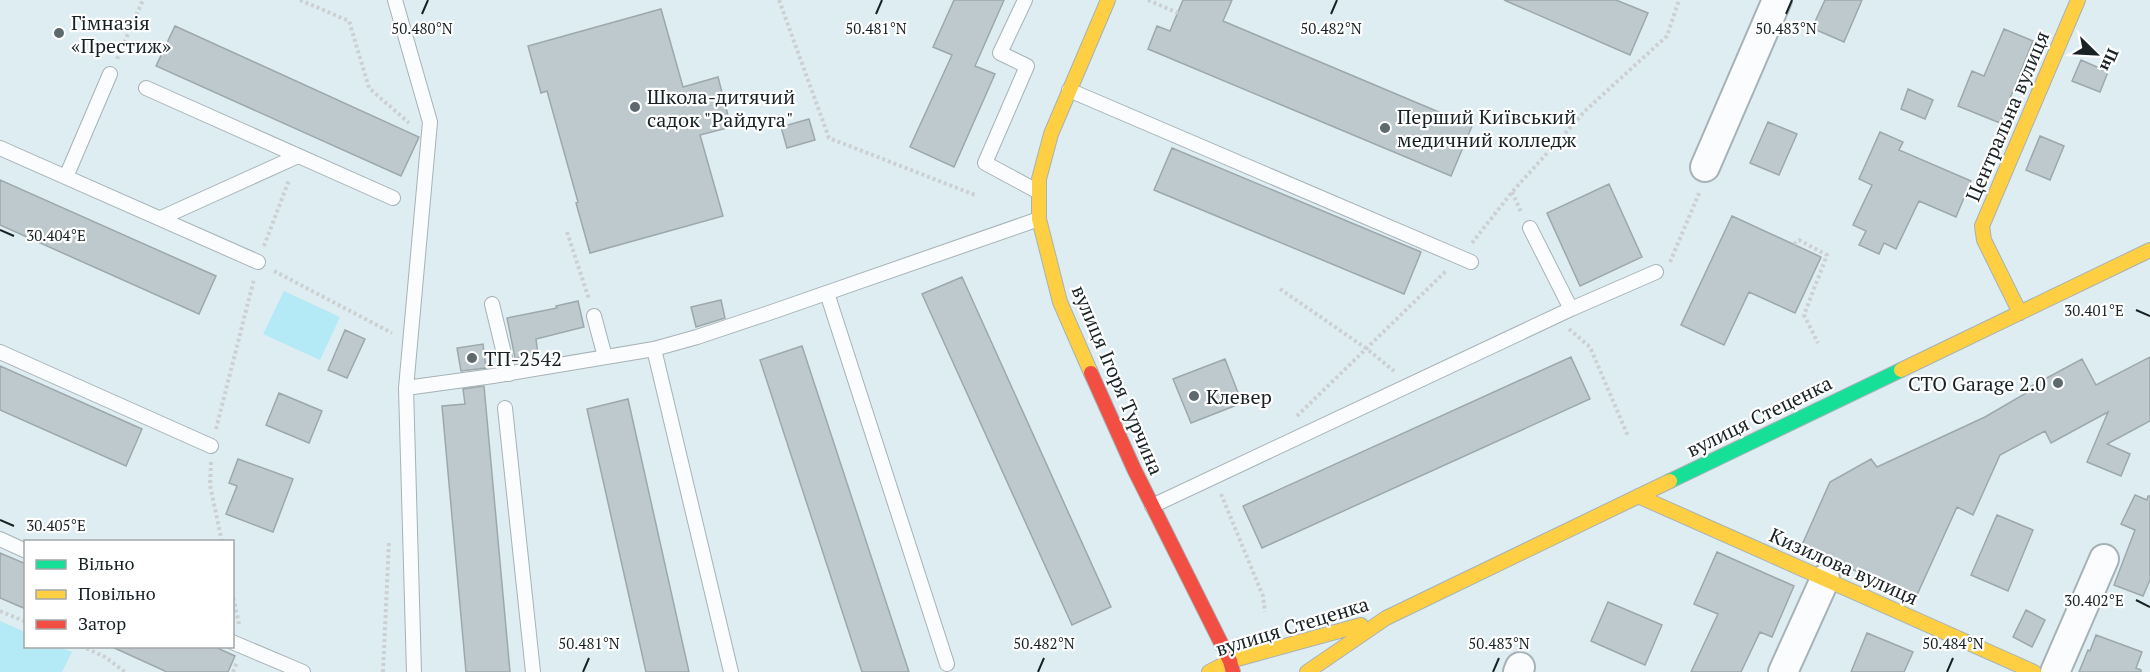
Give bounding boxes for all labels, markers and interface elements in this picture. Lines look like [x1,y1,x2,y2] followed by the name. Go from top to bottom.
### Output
[71,9,171,59] place label: Гімназія «Престиж»
[391,18,453,38] text: 50.480°N
[845,18,907,38] text: 50.481°N
[1300,18,1362,38] text: 50.482°N
[1755,18,1817,38] text: 50.483°N
[2066,24,2126,84] north arrow
[52,26,66,40] marker: Гімназія «Престиж»
[1959,27,2055,205] street label: Центральна вулиця
[2095,45,2124,75] text: Пн
[647,83,795,133] place label: Школа-дитячий садок "Райдуга"
[628,100,642,114] marker: Школа-дитячий садок "Райдуга"
[1397,103,1577,153] place label: Перший Київський медичний колледж
[1378,121,1392,135] marker: Перший Київський медичний колледж
[26,225,86,245] text: 30.404°E
[1066,281,1170,479] street label: вулиця Ігоря Турчина
[2064,300,2124,320] text: 30.401°E
[484,345,562,372] place label: ТП-2542
[465,351,479,365] marker: ТП-2542
[1682,369,1836,463] street label: вулиця Стеценка
[1908,370,2046,397] place label: СТО Garage 2.0
[2051,376,2065,390] marker: СТО Garage 2.0
[1206,383,1272,410] place label: Клевер
[1187,389,1201,403] marker: Клевер
[26,515,86,535] text: 30.405°E
[1765,521,1923,611] street label: Кизилова вулиця
[24,540,234,648] legend
[78,551,134,575] text: Вільно
[78,581,156,605] text: Повільно
[1212,590,1372,662] street label: вулиця Стеценка
[2064,590,2124,610] text: 30.402°E
[78,611,126,635] text: Затор
[558,633,620,653] text: 50.481°N
[1013,633,1075,653] text: 50.482°N
[1468,633,1530,653] text: 50.483°N
[1922,633,1984,653] text: 50.484°N

